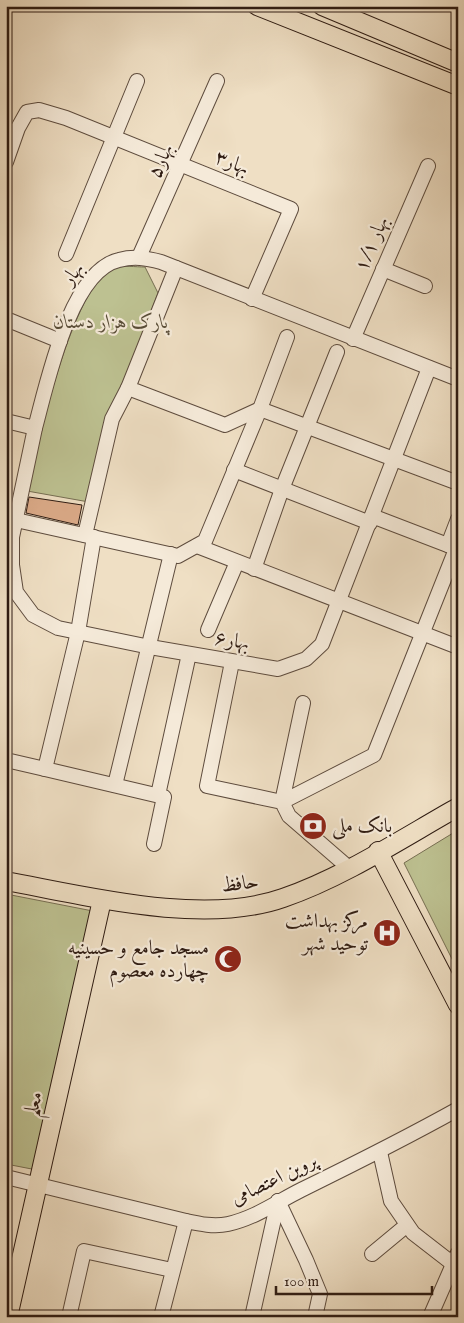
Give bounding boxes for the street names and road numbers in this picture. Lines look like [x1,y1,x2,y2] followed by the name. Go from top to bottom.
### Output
[142,140,180,182] street label: بهار۵
[211,145,253,181] street label: بهار۳
[349,213,395,275] street label: بهار ۱/۱
[55,257,90,292] street label: بهار
[213,626,251,656] street label: بهار۶
[220,869,260,899] street label: حافظ
[19,1089,56,1120] street label: معلم
[227,1147,323,1212] street label: پروین اعتصامی

